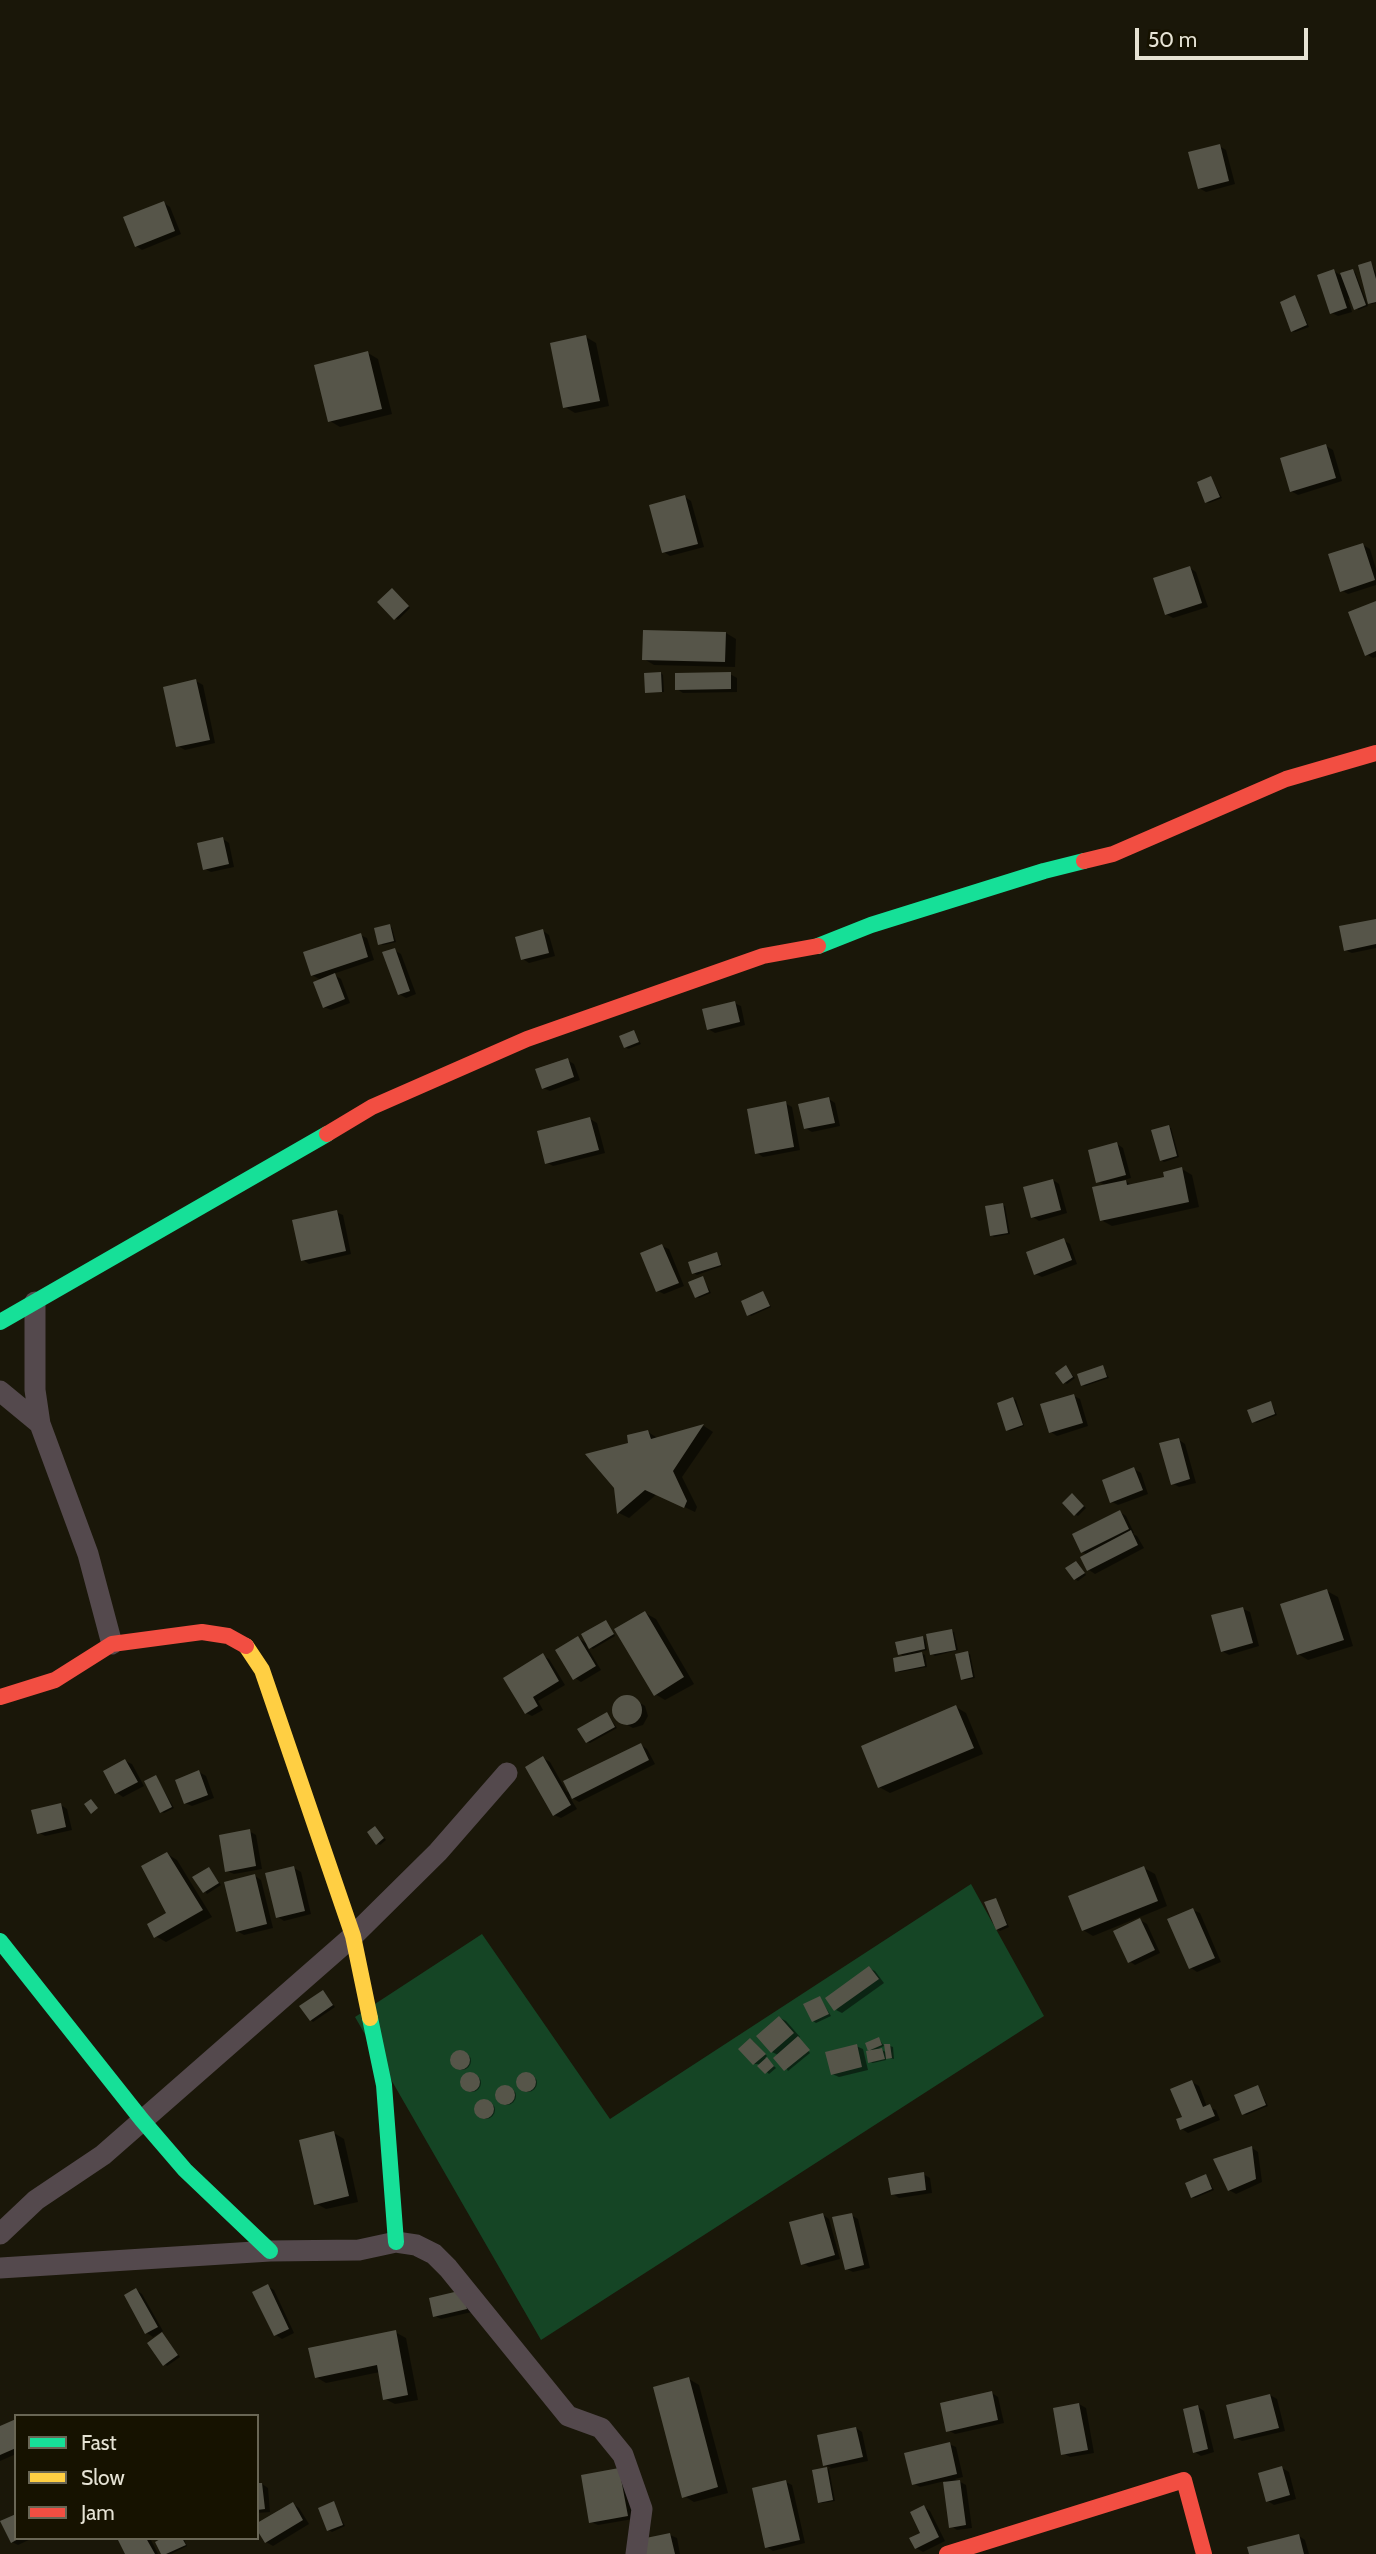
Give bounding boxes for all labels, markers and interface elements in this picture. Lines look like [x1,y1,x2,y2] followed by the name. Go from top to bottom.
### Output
[1138,14,1311,58] scale bar
[1148,27,1197,52] text: 50 m
[14,2414,259,2540] legend
[81,2430,117,2455] text: Fast
[81,2465,125,2490] text: Slow
[81,2500,115,2525] text: Jam

